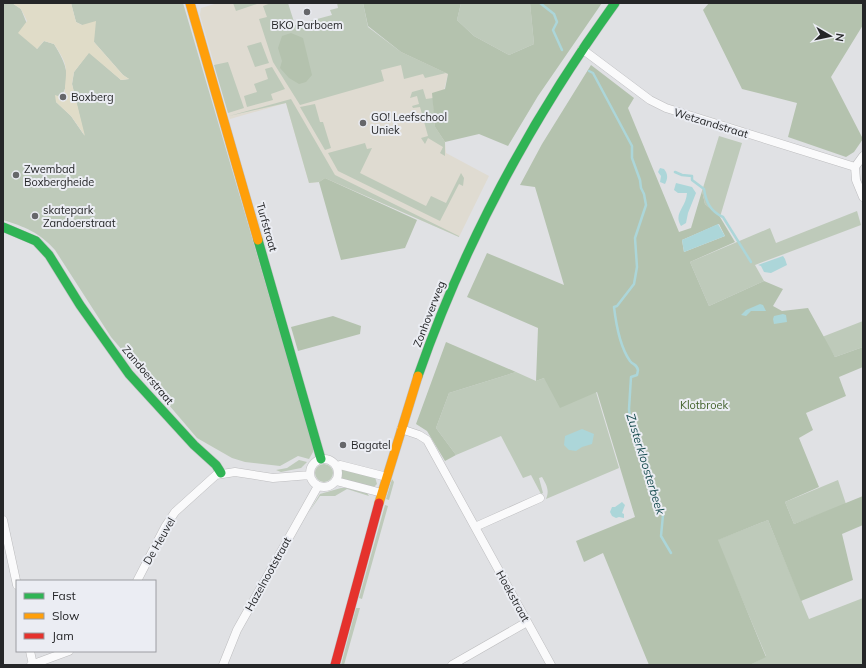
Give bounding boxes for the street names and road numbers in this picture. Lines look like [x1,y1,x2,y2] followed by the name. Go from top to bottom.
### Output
[672,105,750,141] street label: Wetzandstraat
[253,201,281,253] street label: Turfstraat
[410,279,448,349] street label: Zonhoverweg
[119,343,177,407] street label: Zandoerstraat
[140,515,178,567] street label: De Heuvel
[242,535,294,613] street label: Hazelnootstraat
[493,568,533,624] street label: Hoekstraat

